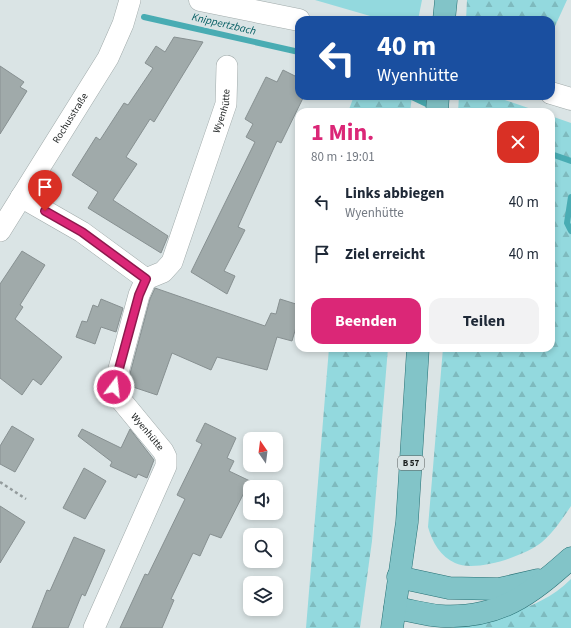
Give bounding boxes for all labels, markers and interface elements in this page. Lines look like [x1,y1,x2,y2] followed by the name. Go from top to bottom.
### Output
[190,9,258,39] water label: Knippertzbach
[377,26,436,66] text: 40 m
[311,32,363,84] icon: left
[377,63,458,88] text: Wyenhütte
[210,89,233,135] street label: Wyenhütte
[49,90,92,146] street label: Rochusstraße
[311,115,374,150] text: 1 Min.
[497,121,539,163] button: close
[311,148,375,166] text: 80 m · 19:01
[28,170,62,211] pin
[34,176,56,198] icon: arrive
[345,183,444,204] text: Links abbiegen
[311,191,333,213] icon: left
[509,192,539,213] text: 40 m
[345,204,404,222] text: Wyenhütte
[311,243,333,265] icon: arrive
[345,244,425,265] text: Ziel erreicht
[509,244,539,265] text: 40 m
[311,298,421,344] button: Beenden
[429,298,539,344] button: Teilen
[93,366,135,408] position arrow
[127,410,167,454] street label: Wyenhütte
[243,432,283,472] north arrow
[243,432,283,616] map controls
[398,456,424,470] road number: B 57
[243,480,283,520] button: sound
[243,528,283,568] button: search
[243,576,283,616] button: layers

